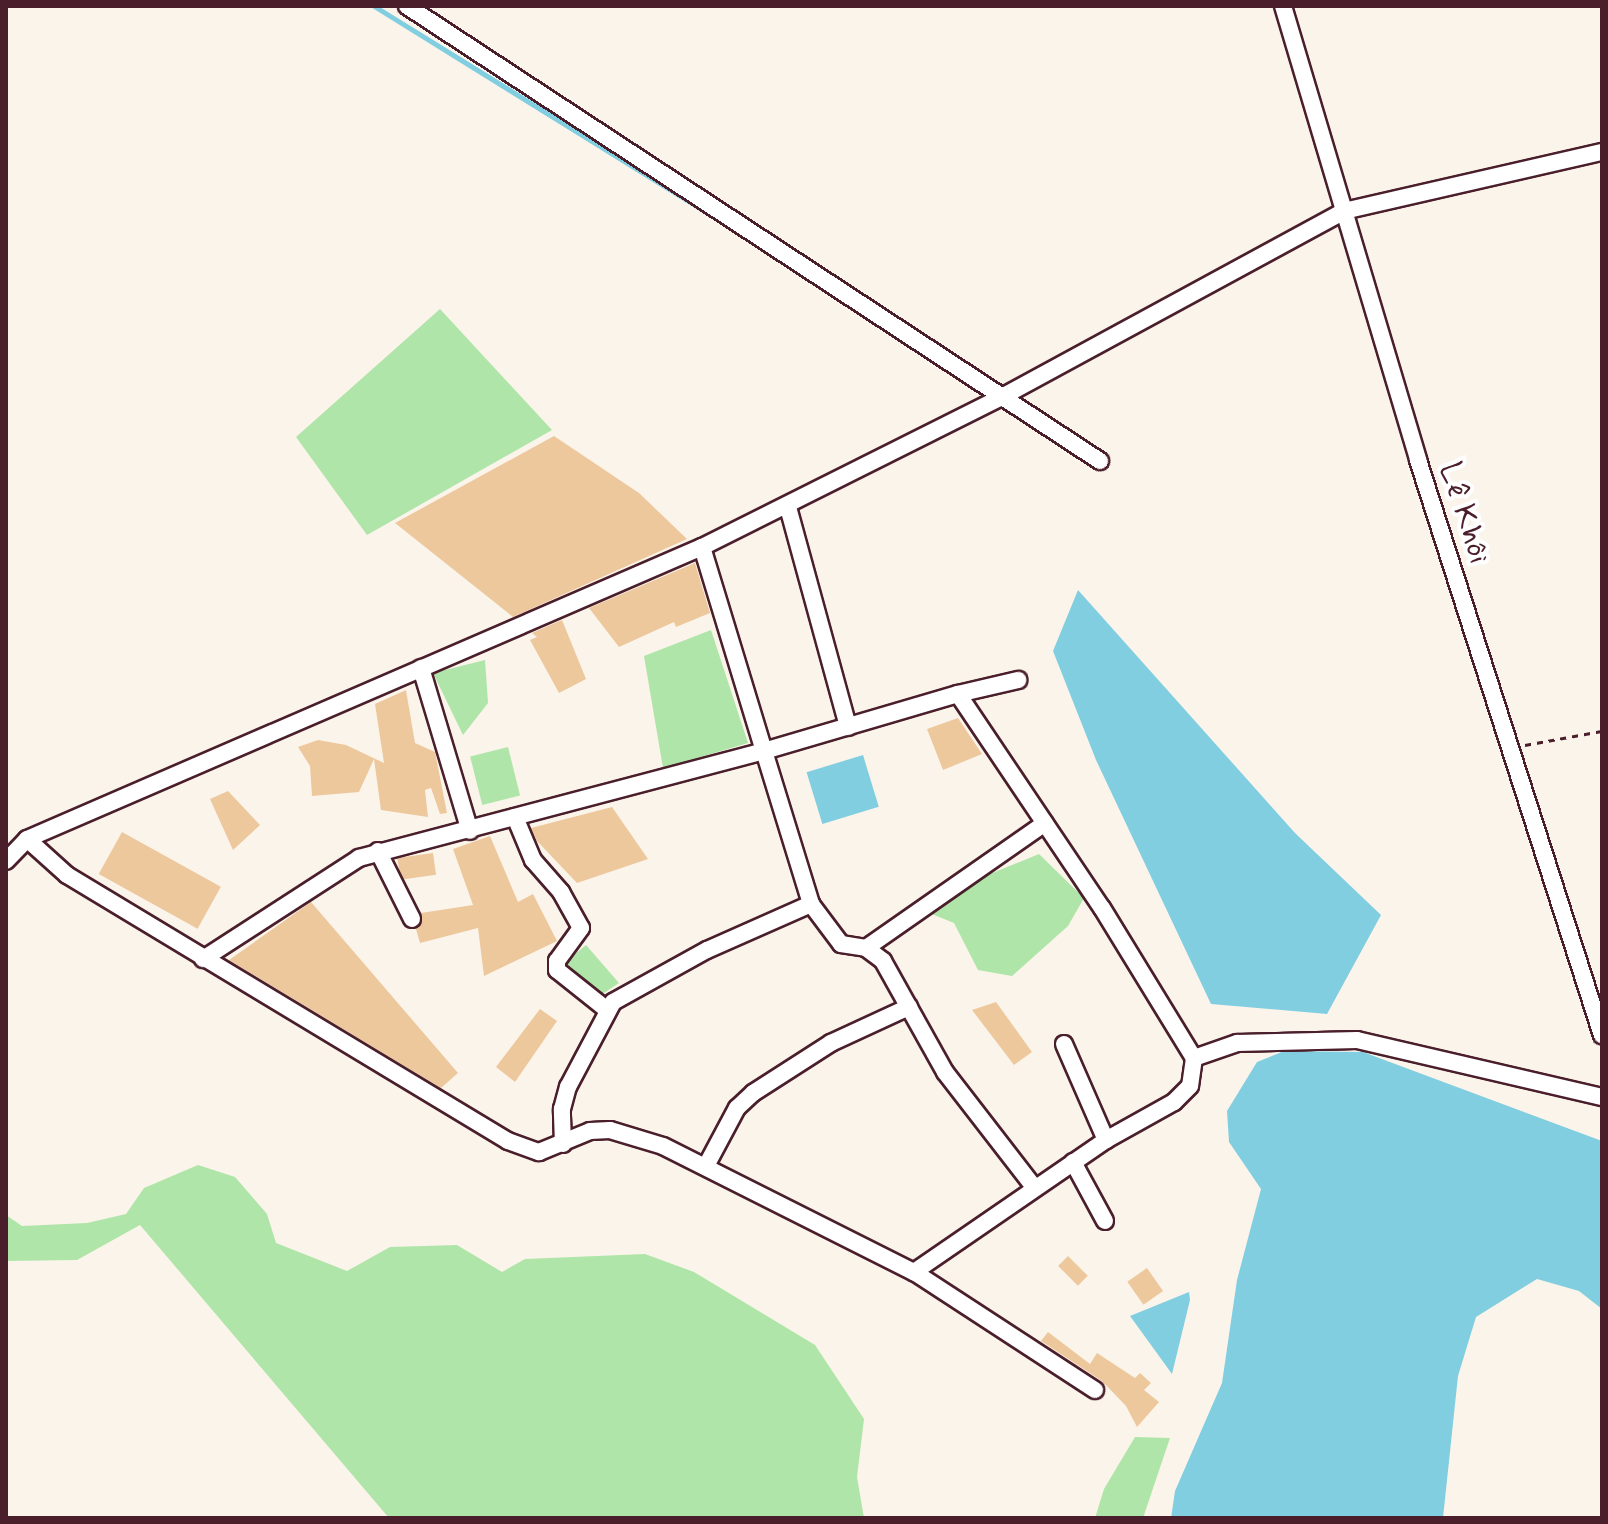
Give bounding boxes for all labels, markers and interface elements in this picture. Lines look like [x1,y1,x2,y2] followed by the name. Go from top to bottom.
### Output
[1430,457,1498,569] street label: Lê Khôi

